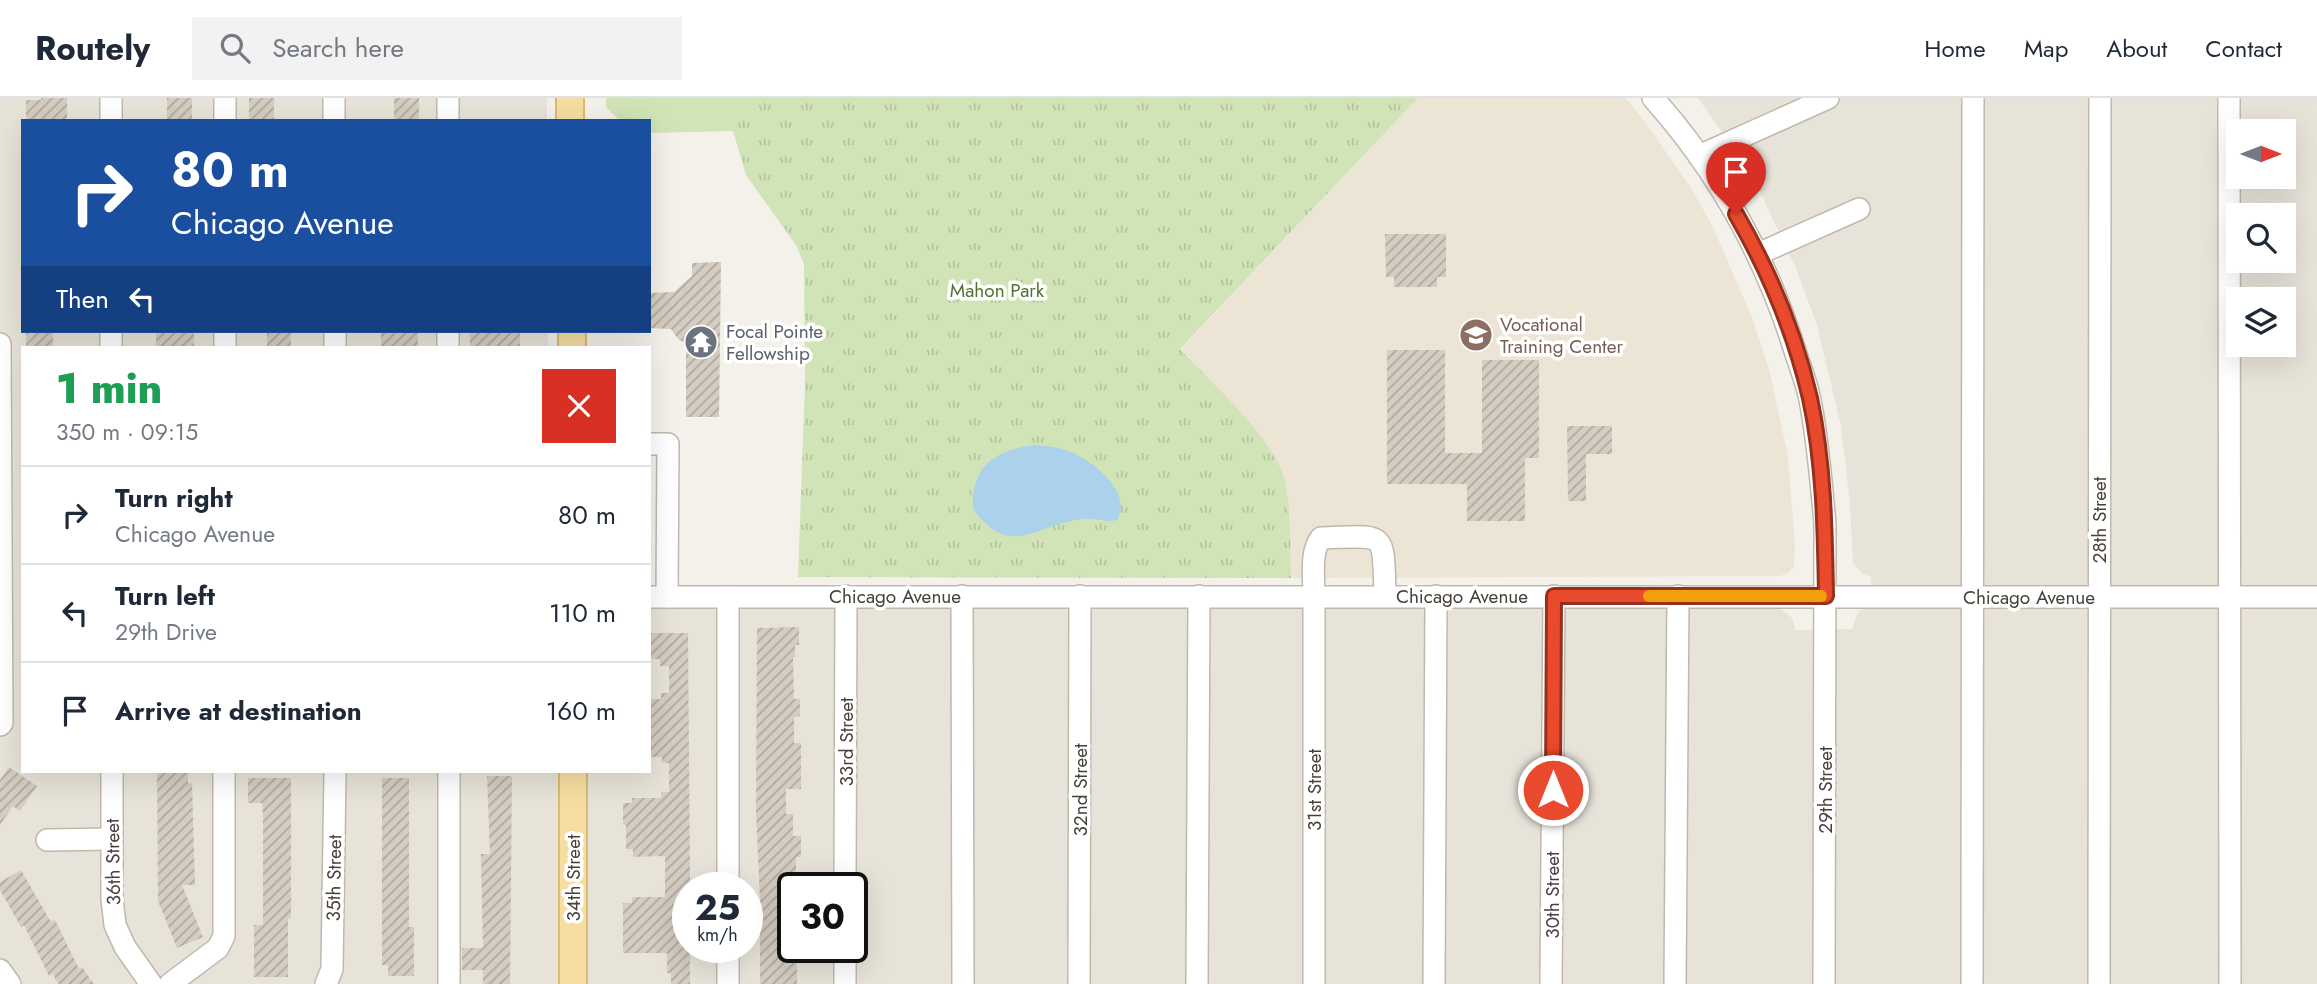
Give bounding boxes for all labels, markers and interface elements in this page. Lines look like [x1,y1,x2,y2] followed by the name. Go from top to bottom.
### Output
[192,17,682,80] search box
[35,25,150,72] text: Routely
[216,29,254,67] icon: search
[272,29,404,67] text: Search here
[1924,31,1986,66] text: Home
[2024,31,2068,66] text: Map
[2106,31,2167,66] text: About
[2205,31,2282,66] text: Contact
[2226,119,2296,189] north arrow
[2226,119,2296,357] map controls
[171,135,289,205] text: 80 m
[1706,142,1766,214] pin
[56,147,147,238] icon: right
[1717,153,1755,191] icon: arrive
[171,200,394,246] text: Chicago Avenue
[2226,203,2296,273] button: search
[950,277,1045,304] park label: Mahon Park
[56,280,109,318] text: Then
[123,280,161,318] icon: left
[2226,287,2296,357] button: layers
[1500,311,1623,360] place label: Vocational Training Center
[1457,316,1495,354] school or university icon: Vocational Training Center
[726,318,823,367] place label: Focal Pointe Fellowship
[682,323,720,361] temple icon: Focal Pointe Fellowship
[56,358,162,419] text: 1 min
[542,369,616,443] button: close
[56,415,198,449] text: 350 m · 09:15
[2086,476,2113,563] street label: 28th Street
[115,479,233,517] text: Turn right
[56,496,94,534] icon: right
[558,496,616,534] text: 80 m
[115,517,275,551] text: Chicago Avenue
[115,577,215,615] text: Turn left
[829,583,961,610] street label: Chicago Avenue
[1396,583,1528,610] street label: Chicago Avenue
[1963,584,2095,611] street label: Chicago Avenue
[56,594,94,632] icon: left
[549,594,616,632] text: 110 m
[115,615,217,649] text: 29th Drive
[56,692,94,730] icon: arrive
[115,692,362,730] text: Arrive at destination
[546,692,616,730] text: 160 m
[833,697,860,787] street label: 33rd Street
[1067,743,1094,837] street label: 32nd Street
[1812,746,1839,834] street label: 29th Street
[1301,748,1328,831] street label: 31st Street
[1516,753,1590,827] position arrow
[99,818,127,906] street label: 36th Street
[320,834,348,922] street label: 35th Street
[560,834,587,922] street label: 34th Street
[1539,851,1566,939] street label: 30th Street
[777,872,868,963] speed limit sign: 30
[695,883,740,933] text: 25
[697,922,738,948] text: km/h

